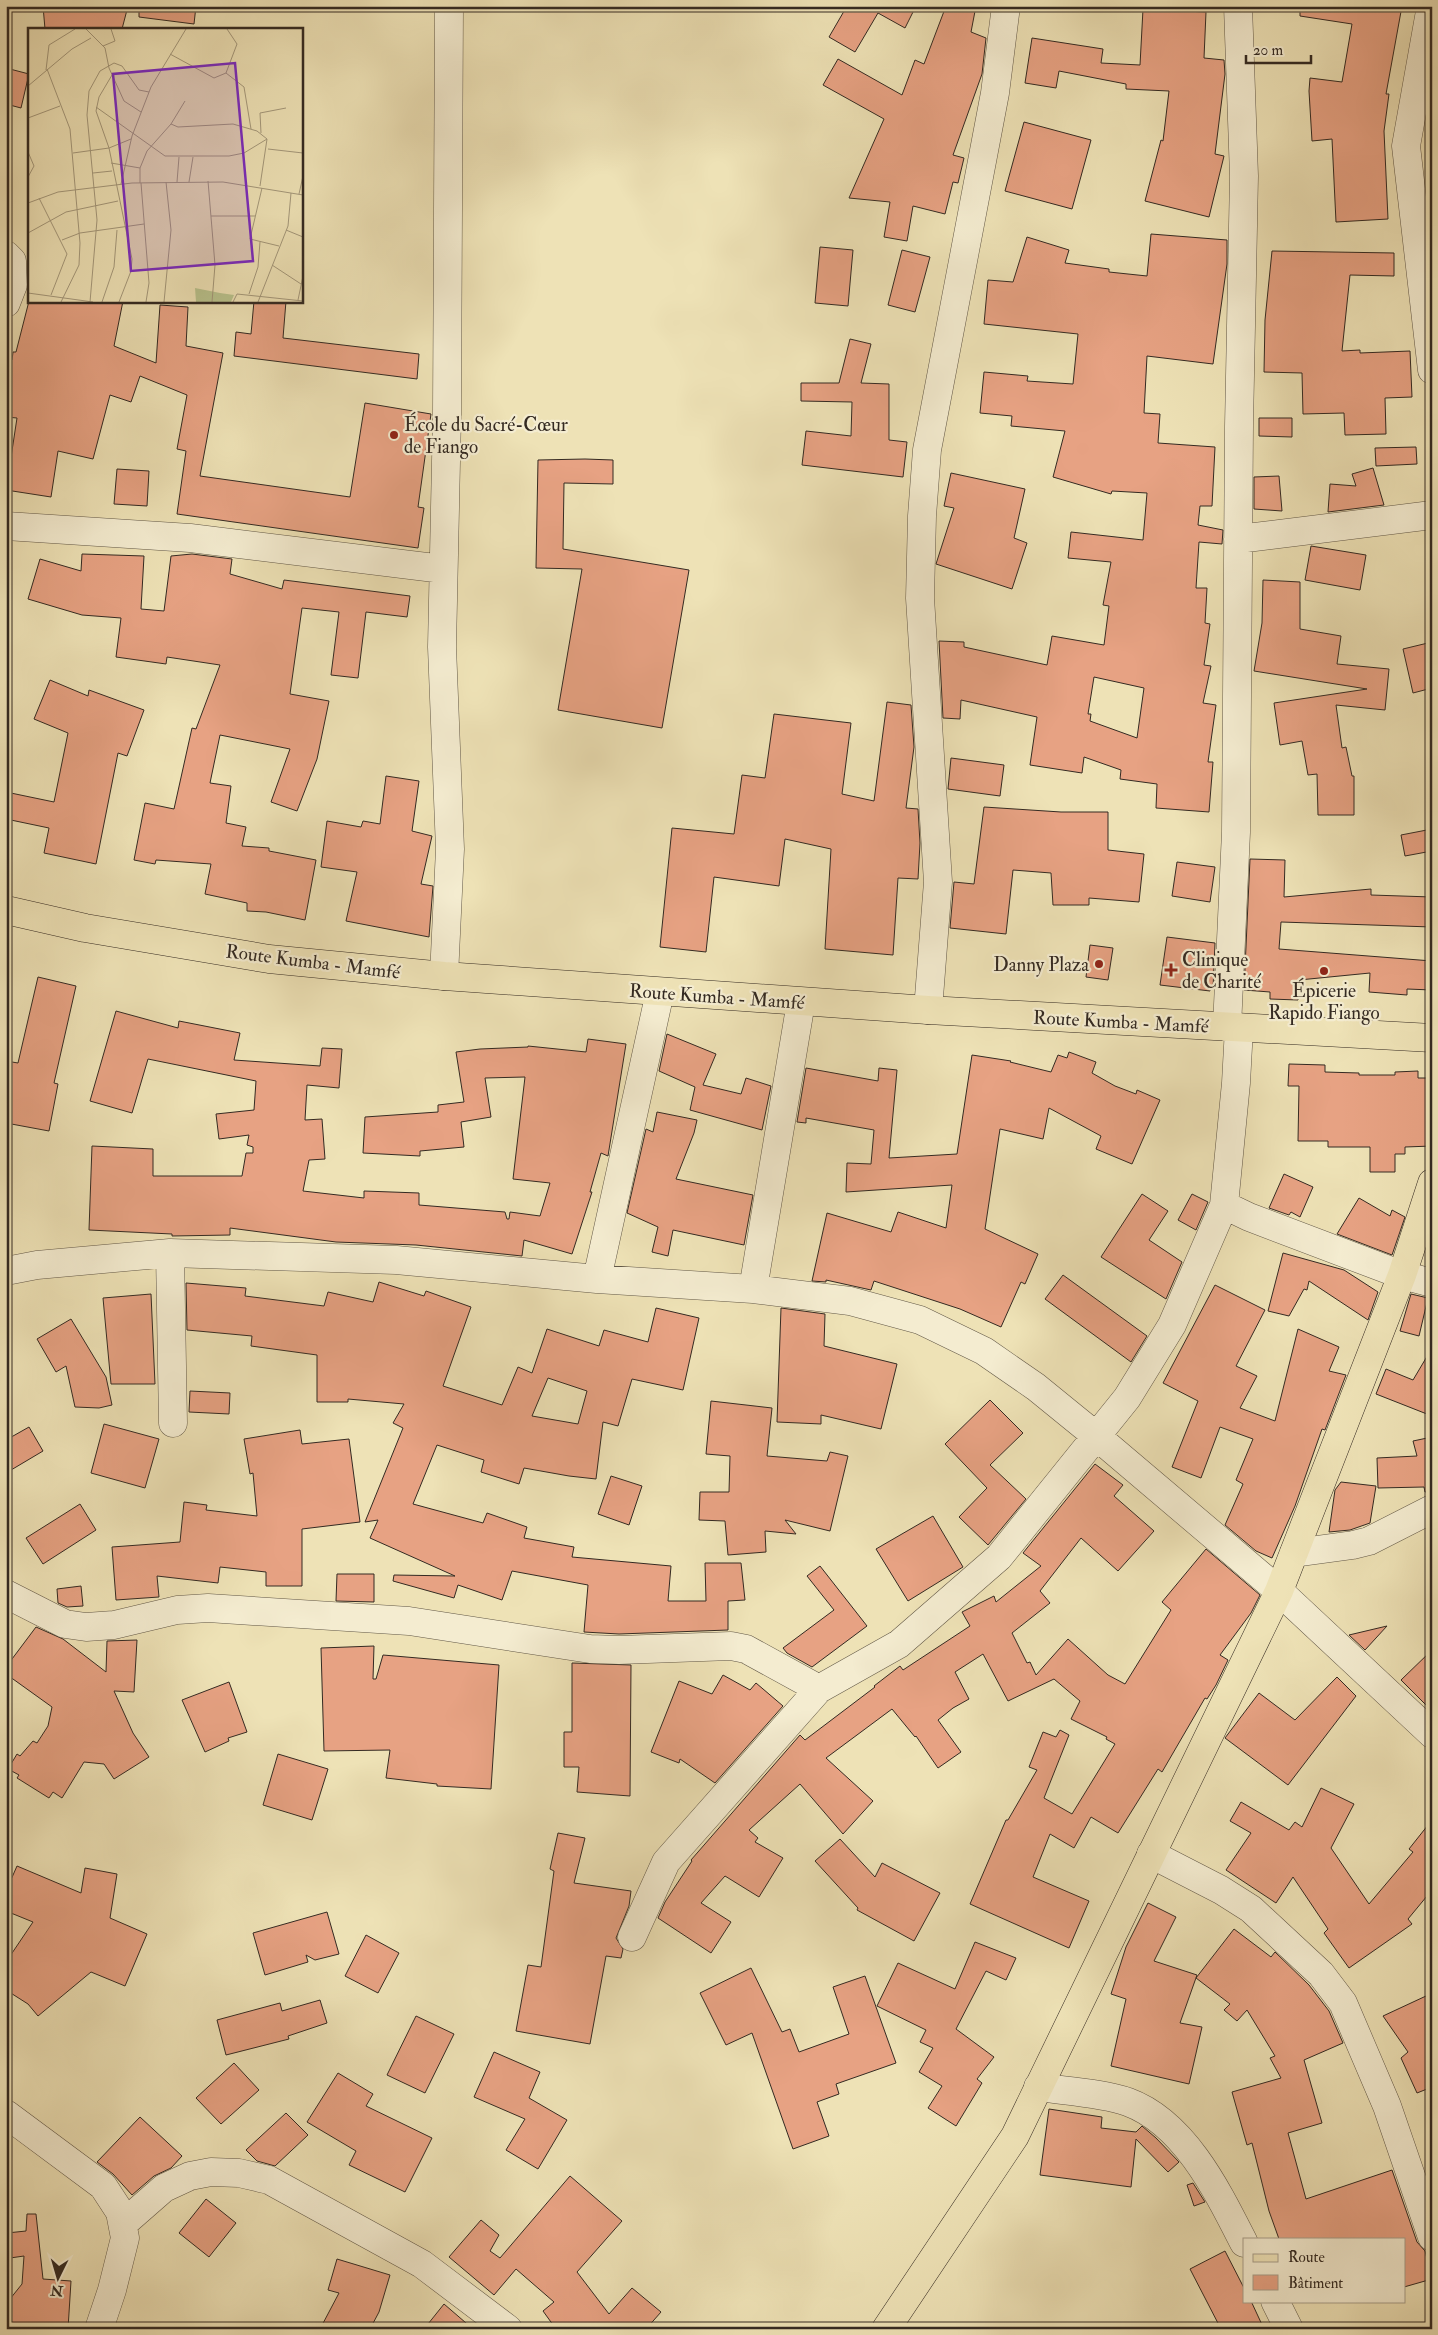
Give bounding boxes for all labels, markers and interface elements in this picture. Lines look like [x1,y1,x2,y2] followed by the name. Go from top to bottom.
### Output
[28,28,302,302] inset map
[1246,32,1310,64] scale bar
[1253,41,1283,60] text: 20 m
[404,411,568,459] place label: École du Sacré-Cœur de Fiango
[388,429,400,441] marker: École du Sacré-Cœur de Fiango
[224,939,402,985] street label: Route Kumba - Mamfé
[1182,948,1261,994] place label: Clinique de Charité
[993,953,1089,977] place label: Danny Plaza
[1093,958,1105,970] marker: Danny Plaza
[1164,963,1178,977] marker: Clinique de Charité
[1318,965,1330,977] marker: Épicerie Rapido Fiango
[1268,977,1380,1026] place label: Épicerie Rapido Fiango
[628,979,806,1015] street label: Route Kumba - Mamfé
[1033,1005,1209,1039] street label: Route Kumba - Mamfé
[1243,2238,1406,2302] legend
[1288,2248,1325,2267] text: Route
[32,2252,82,2302] north arrow
[1288,2274,1343,2293] text: Bâtiment
[49,2281,65,2300] text: N

